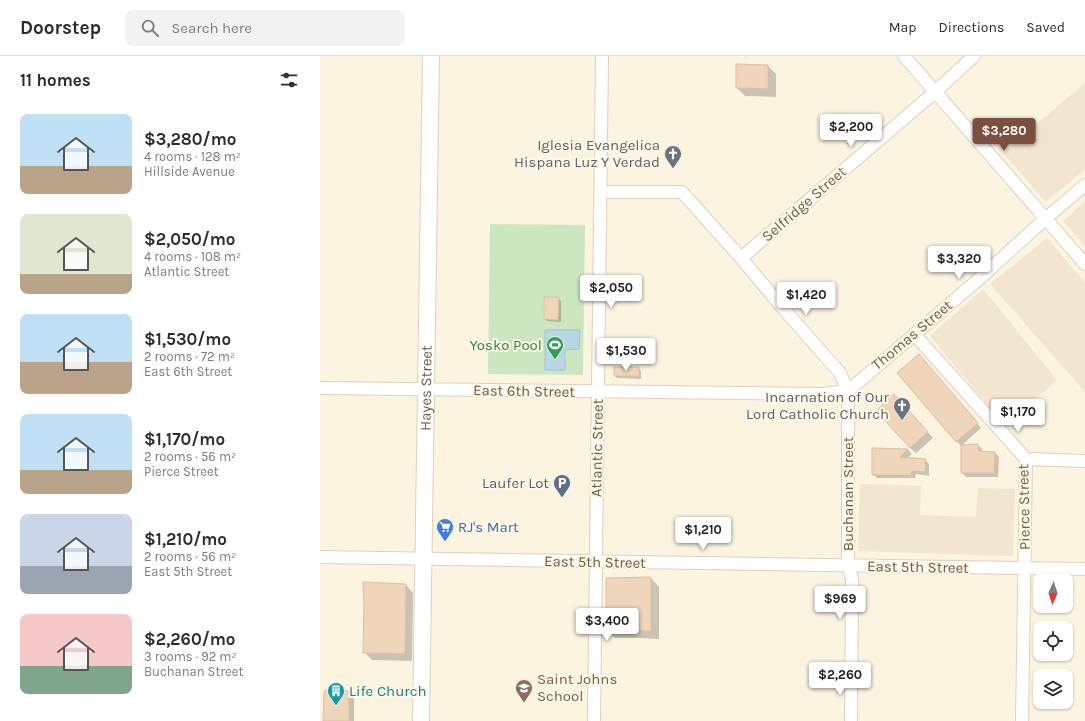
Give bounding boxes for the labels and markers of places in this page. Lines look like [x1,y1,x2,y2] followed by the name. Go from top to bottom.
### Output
[818,114,884,148] pin: $2,200
[971,118,1037,152] pin: $3,280
[514,136,660,171] place label: Iglesia Evangelica Hispana Luz Y Verdad
[663,144,683,169] church icon: Iglesia Evangelica Hispana Luz Y Verdad
[926,246,992,280] pin: $3,320
[578,275,644,309] pin: $2,050
[773,282,839,316] pin: $1,420
[545,335,565,360] sports icon: Yosko Pool
[470,336,542,354] place label: Yosko Pool
[593,338,659,372] pin: $1,530
[746,388,890,423] place label: Incarnation of Our Lord Catholic Church
[892,396,912,421] church icon: Incarnation of Our Lord Catholic Church
[985,399,1051,433] pin: $1,170
[552,473,572,498] parking icon: Laufer Lot
[482,474,549,492] place label: Laufer Lot
[435,517,455,542] supermarket icon: RJ's Mart
[670,517,736,551] pin: $1,210
[458,518,519,536] place label: RJ's Mart
[816,586,864,620] pin: $969
[574,608,640,642] pin: $3,400
[807,662,873,696] pin: $2,260
[537,670,617,705] place label: Saint Johns School
[514,678,534,703] school or university icon: Saint Johns School
[326,681,346,706] building icon: Life Church
[349,682,426,700] place label: Life Church

